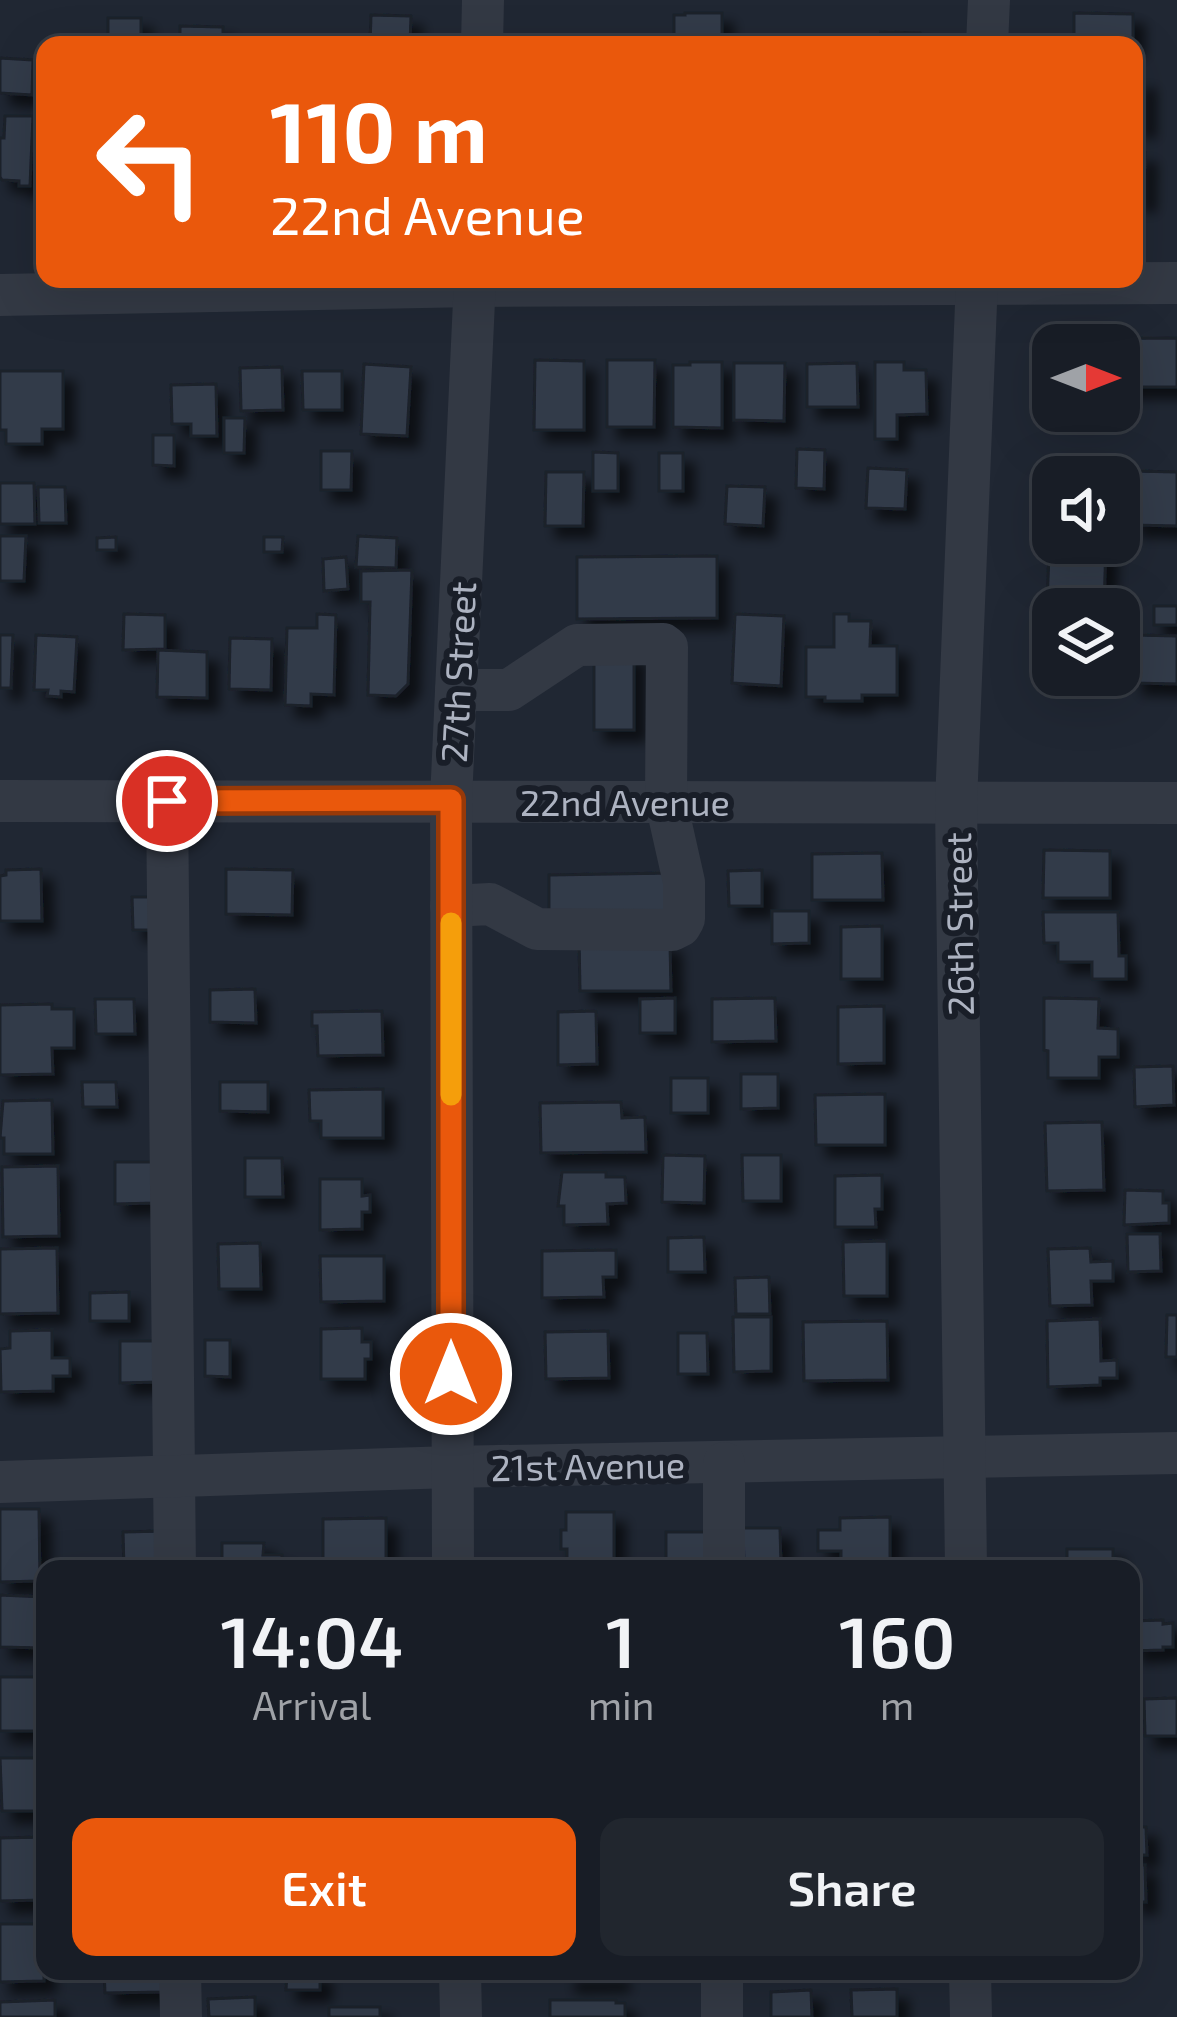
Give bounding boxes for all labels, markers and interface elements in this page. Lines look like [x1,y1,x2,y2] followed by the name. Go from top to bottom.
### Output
[270,79,488,180] text: 110 m
[72,84,228,240] icon: left
[270,181,585,246] text: 22nd Avenue
[1032,324,1140,432] north arrow
[1032,324,1140,696] map controls
[1032,456,1140,564] button: sound
[431,580,483,764] street label: 27th Street
[1032,588,1140,696] button: layers
[116,750,218,852] pin
[134,768,200,834] icon: arrive
[520,780,730,823] street label: 22nd Avenue
[935,832,981,1016] street label: 26th Street
[388,1311,514,1437] position arrow
[490,1442,686,1488] street label: 21st Avenue
[220,1596,403,1682] text: 14:04
[606,1596,636,1682] text: 1
[839,1596,955,1682] text: 160
[253,1681,371,1728] text: Arrival
[588,1681,654,1728] text: min
[880,1681,914,1728] text: m
[72,1818,576,1956] button: Exit
[600,1818,1104,1956] button: Share

